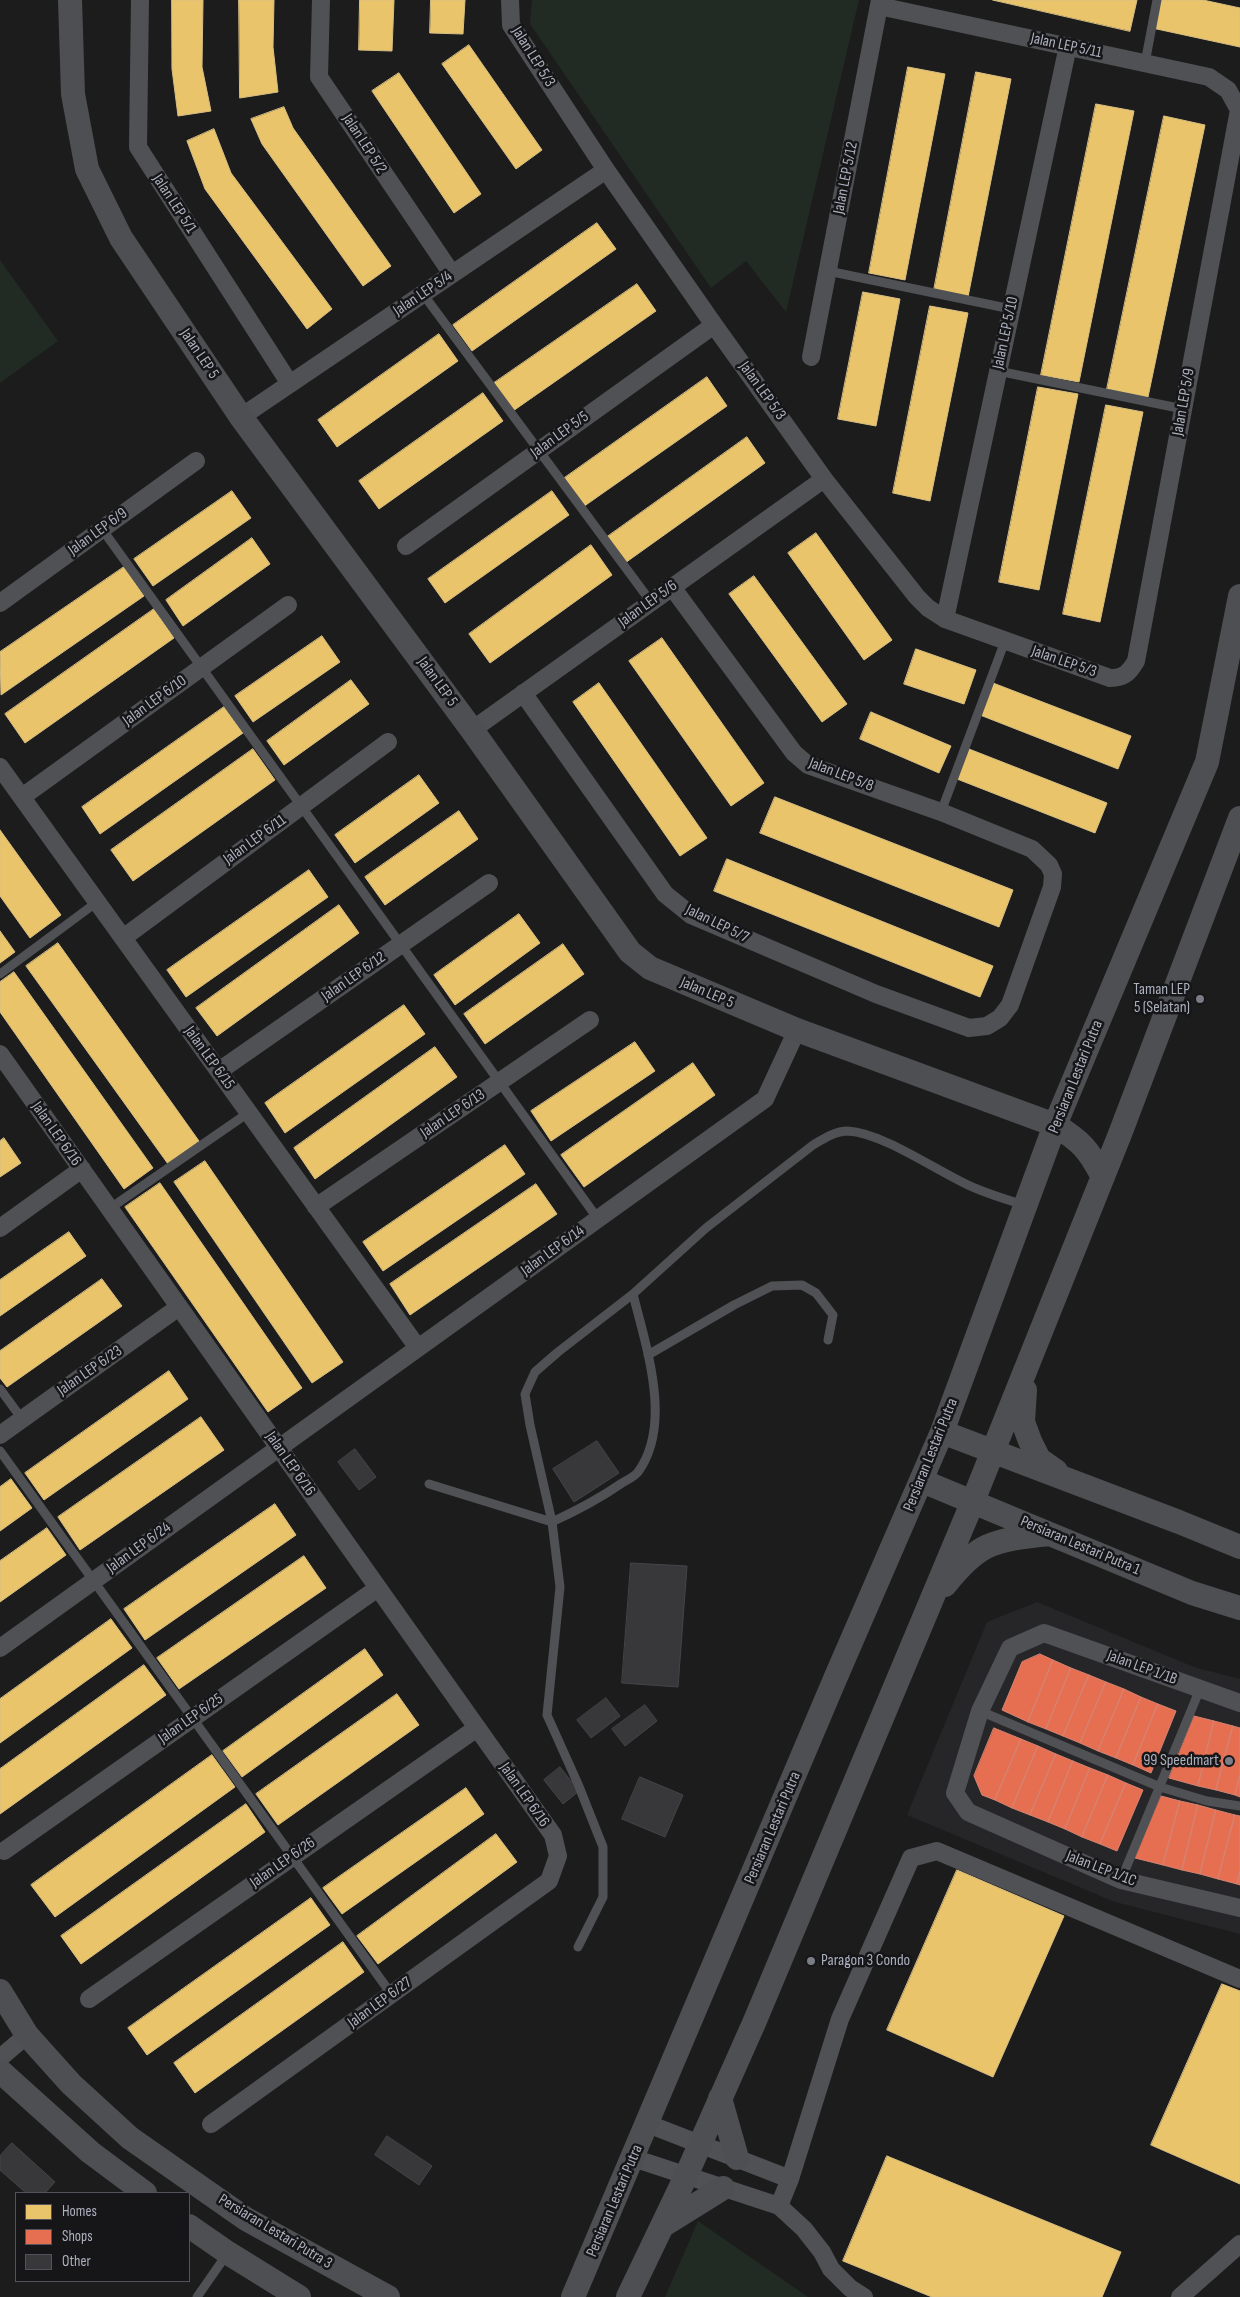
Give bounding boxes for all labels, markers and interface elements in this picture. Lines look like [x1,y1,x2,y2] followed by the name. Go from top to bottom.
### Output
[507,23,559,91] street label: Jalan LEP 5/3
[1029,29,1103,63] street label: Jalan LEP 5/11
[338,110,390,178] street label: Jalan LEP 5/2
[830,140,862,216] street label: Jalan LEP 5/12
[148,171,200,237] street label: Jalan LEP 5/1
[390,267,456,321] street label: Jalan LEP 5/4
[989,295,1023,371] street label: Jalan LEP 5/10
[175,325,223,383] street label: Jalan LEP 5
[734,358,790,424] street label: Jalan LEP 5/3
[1169,367,1199,437] street label: Jalan LEP 5/9
[527,407,593,463] street label: Jalan LEP 5/5
[65,504,131,560] street label: Jalan LEP 6/9
[615,576,681,632] street label: Jalan LEP 5/6
[1029,642,1099,682] street label: Jalan LEP 5/3
[413,654,461,710] street label: Jalan LEP 5
[119,671,191,731] street label: Jalan LEP 6/10
[806,754,876,796] street label: Jalan LEP 5/8
[220,811,290,869] street label: Jalan LEP 6/11
[682,900,752,948] street label: Jalan LEP 5/7
[318,948,390,1006] street label: Jalan LEP 6/12
[677,973,737,1013] street label: Jalan LEP 5
[1133,980,1190,1018] place label: Taman LEP 5 (Selatan)
[1194,993,1206,1005] marker: Taman LEP 5 (Selatan)
[1045,1018,1107,1136] street label: Persiaran Lestari Putra
[180,1023,238,1093] street label: Jalan LEP 6/15
[417,1085,489,1143] street label: Jalan LEP 6/13
[27,1098,85,1170] street label: Jalan LEP 6/16
[518,1222,588,1280] street label: Jalan LEP 6/14
[54,1342,126,1400] street label: Jalan LEP 6/23
[900,1396,962,1514] street label: Persiaran Lestari Putra
[261,1428,319,1500] street label: Jalan LEP 6/16
[1017,1512,1143,1580] street label: Persiaran Lestari Putra 1
[103,1518,175,1578] street label: Jalan LEP 6/24
[1104,1646,1180,1690] street label: Jalan LEP 1/1B
[155,1690,227,1748] street label: Jalan LEP 6/25
[1143,1751,1219,1771] place label: 99 Speedmart
[1223,1755,1235,1767] marker: 99 Speedmart
[495,1759,553,1831] street label: Jalan LEP 6/16
[741,1769,805,1887] street label: Persiaran Lestari Putra
[247,1834,319,1892] street label: Jalan LEP 6/26
[1063,1847,1139,1891] street label: Jalan LEP 1/1C
[821,1951,910,1971] place label: Paragon 3 Condo
[805,1955,817,1967] marker: Paragon 3 Condo
[344,1973,416,2033] street label: Jalan LEP 6/27
[583,2142,647,2260] street label: Persiaran Lestari Putra
[215,2190,335,2274] street label: Persiaran Lestari Putra 3
[15,2192,190,2282] legend
[62,2202,97,2221] text: Homes
[62,2227,93,2246] text: Shops
[62,2252,91,2271] text: Other

